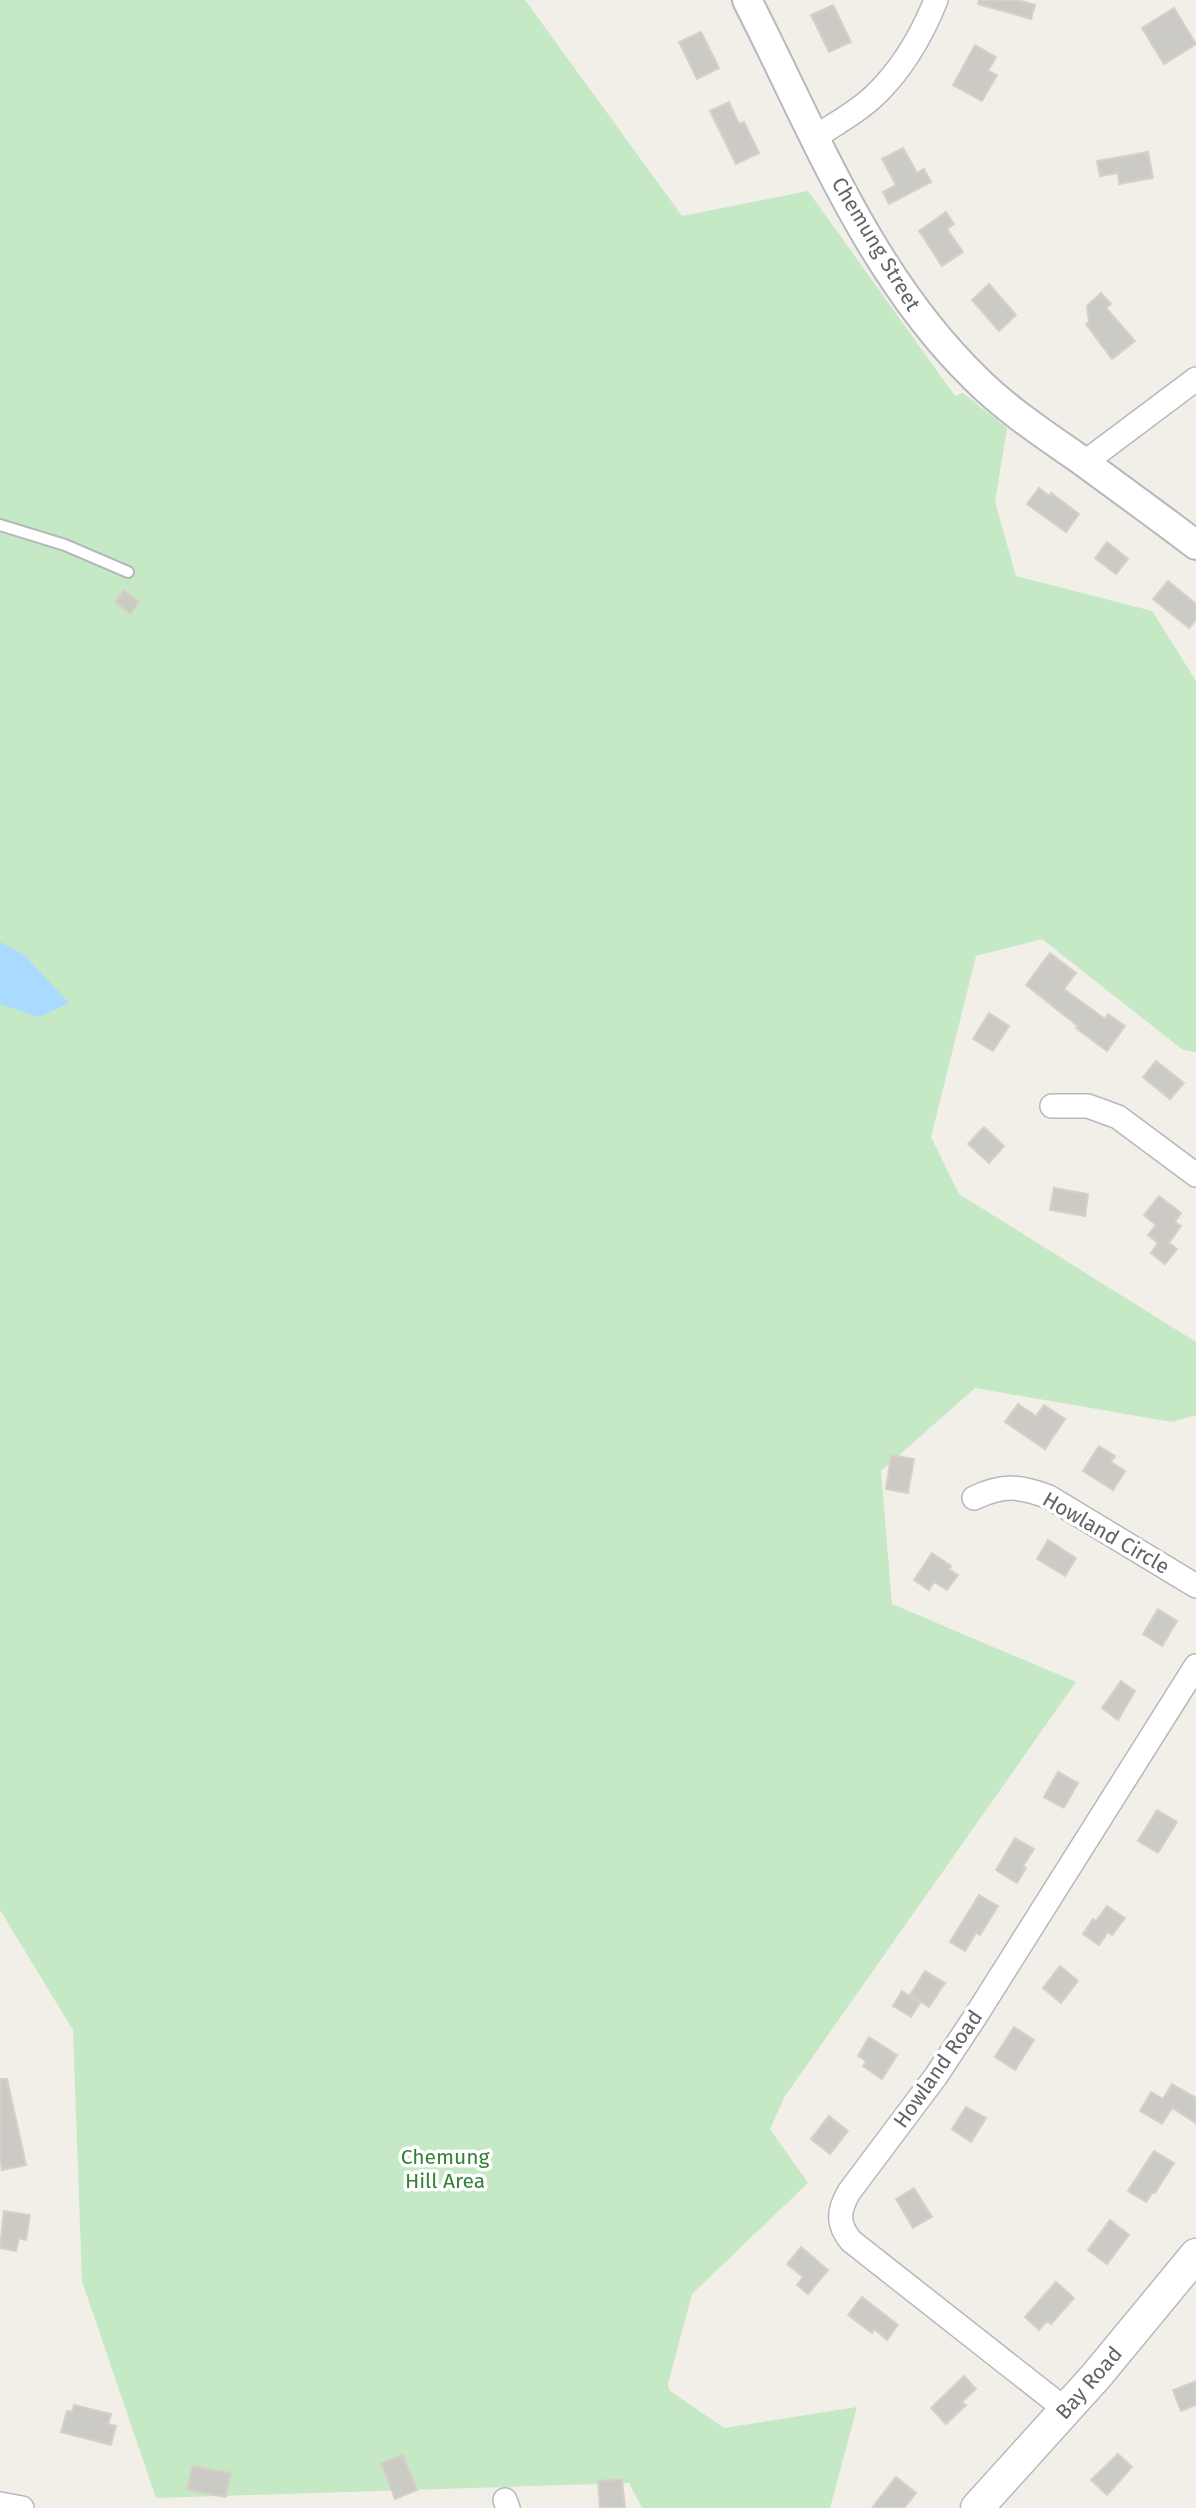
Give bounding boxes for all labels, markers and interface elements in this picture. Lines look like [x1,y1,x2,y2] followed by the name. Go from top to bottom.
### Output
[826,172,926,316] street label: Chemung Street
[1038,1486,1174,1580] street label: Howland Circle
[888,2005,988,2133] street label: Howland Road
[401,2144,489,2194] park label: Chemung Hill Area
[1050,2341,1128,2425] street label: Bay Road

